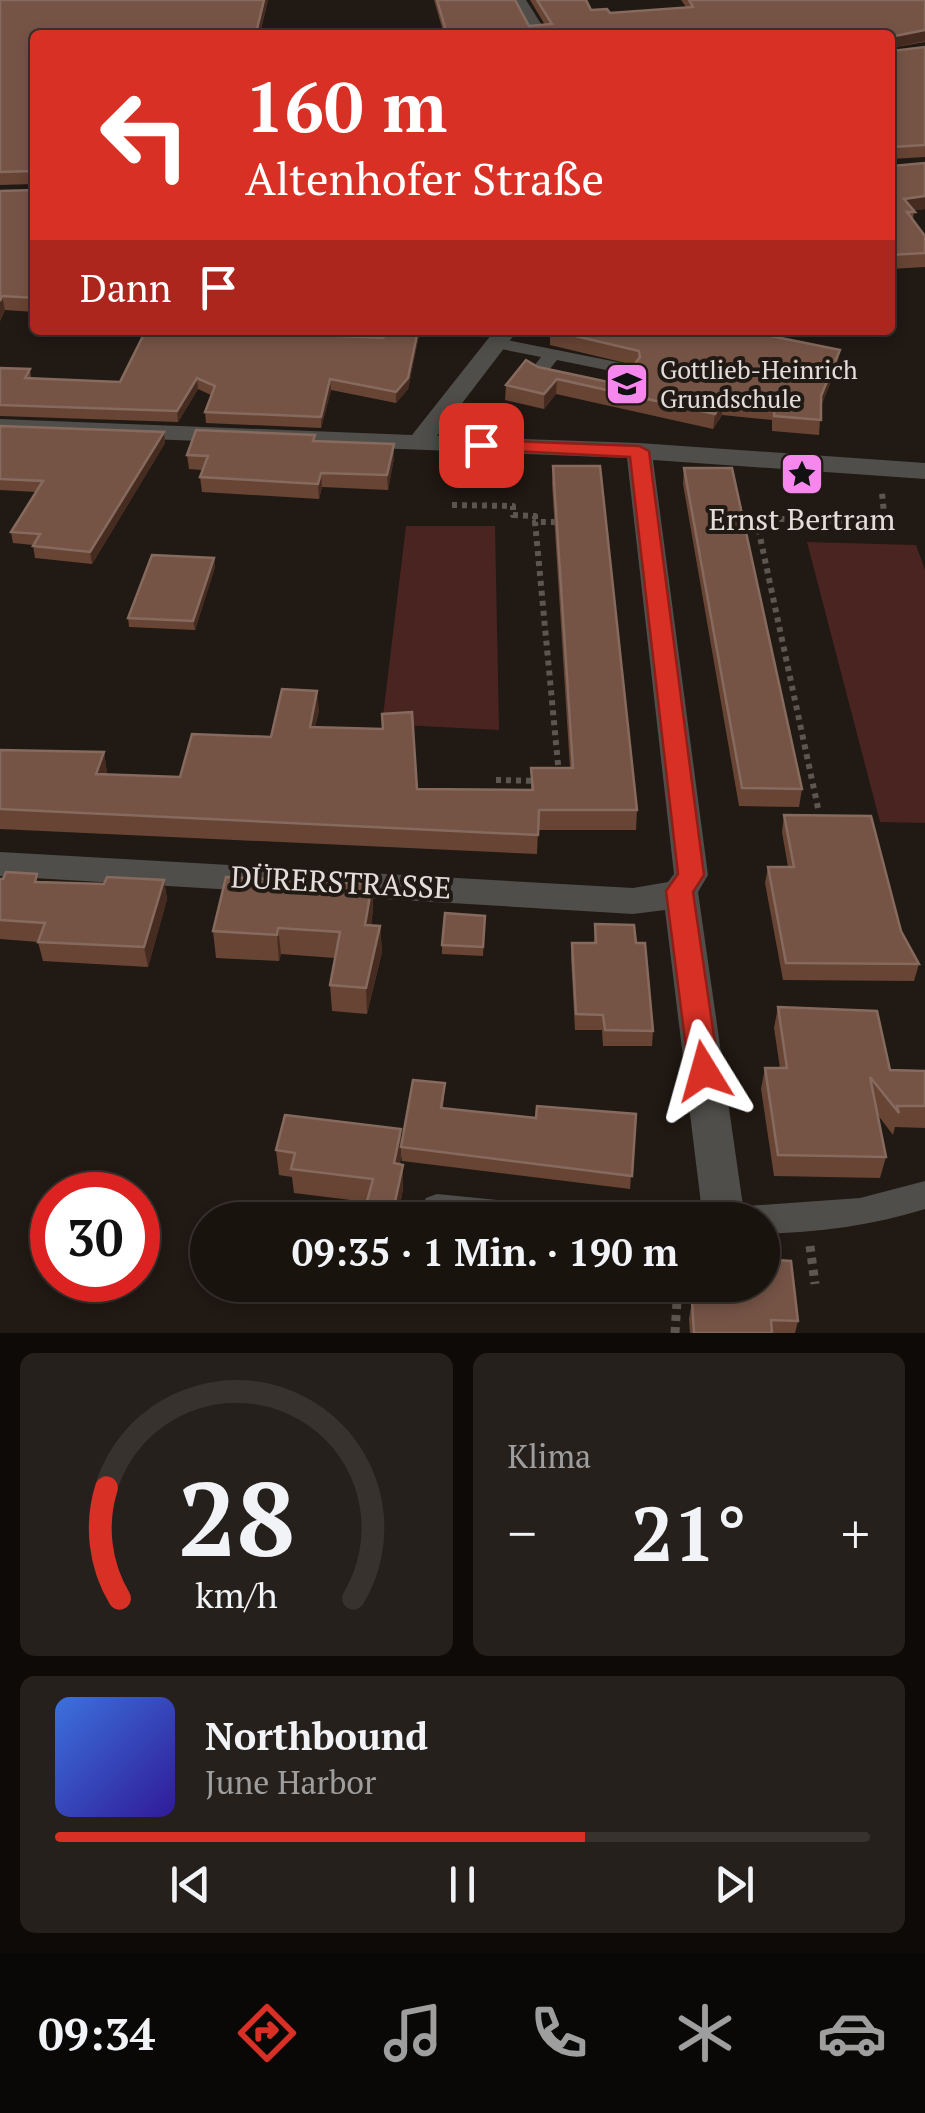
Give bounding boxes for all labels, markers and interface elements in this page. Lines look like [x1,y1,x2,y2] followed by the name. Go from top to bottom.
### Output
[245,59,447,152] text: 160 m
[80,70,210,200] icon: left
[245,148,604,208] text: Altenhofer Straße
[191,260,246,315] icon: arrive
[80,263,171,313] text: Dann
[660,353,858,415] place label: Gottlieb-Heinrich Grundschule
[604,361,650,407] school or university icon: Gottlieb-Heinrich Grundschule
[439,403,524,488] pin
[454,418,509,473] icon: arrive
[779,451,825,497] place icon: Ernst Bertram
[709,499,896,539] place label: Ernst Bertram
[230,856,452,908] street label: DÜRERSTRASSE
[652,1019,756,1123] position arrow
[30,1172,160,1302] speed limit sign: 30
[292,1227,678,1277] text: 09:35 · 1 Min. · 190 m
[508,1435,591,1477] text: Klima
[177,1448,295,1586] text: 28
[631,1483,747,1582] text: 21°
[508,1496,537,1569] text: −
[841,1496,870,1569] text: +
[195,1571,278,1618] text: km/h
[205,1711,428,1761] text: Northbound
[205,1761,376,1803] text: June Harbor
[163,1857,218,1912] icon: previous
[435,1857,490,1912] icon: pause
[707,1857,762,1912] icon: next
[232,1998,302,2068] icon: directions
[378,1998,448,2068] icon: music
[524,1998,594,2068] icon: phone
[670,1998,740,2068] icon: climate
[817,1998,887,2068] icon: car
[38,2003,155,2063] text: 09:34

